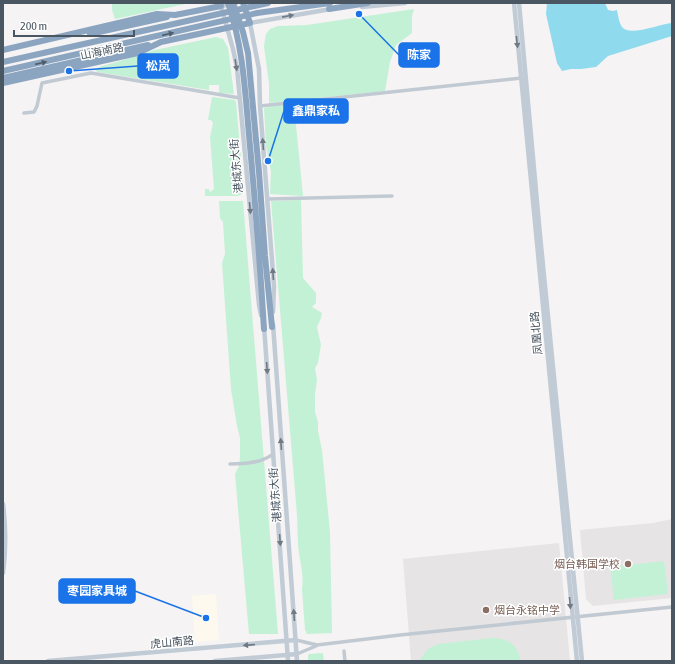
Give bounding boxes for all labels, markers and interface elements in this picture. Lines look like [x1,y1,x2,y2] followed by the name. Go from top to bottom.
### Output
[14,12,134,38] scale bar
[282,13,294,19] one-way arrow
[20,19,47,33] text: 200 m
[162,31,174,37] one-way arrow
[514,36,521,48] one-way arrow
[79,41,125,61] street label: 山海南路
[399,43,439,67] callout: 陈家
[407,48,431,62] text: 陈家
[138,54,178,78] callout: 松岚
[35,59,47,65] one-way arrow
[146,59,170,73] text: 松岚
[233,59,239,71] one-way arrow
[284,99,348,123] callout: 鑫鼎家私
[292,104,340,118] text: 鑫鼎家私
[228,138,244,194] street label: 港城东大街
[260,138,267,150] one-way arrow
[246,202,253,214] one-way arrow
[269,268,276,280] one-way arrow
[528,311,544,355] street label: 凤凰北路
[264,362,271,374] one-way arrow
[278,438,285,450] one-way arrow
[267,467,283,523] street label: 港城东大街
[276,534,283,546] one-way arrow
[554,558,620,570] place label: 烟台韩国学校
[623,559,633,569] marker: 烟台韩国学校
[59,579,135,603] callout: 枣园家具城
[67,584,127,598] text: 枣园家具城
[567,597,574,609] one-way arrow
[494,604,560,616] place label: 烟台永铭中学
[481,605,491,615] marker: 烟台永铭中学
[291,609,298,621] one-way arrow
[150,634,194,650] street label: 虎山南路
[243,641,255,648] one-way arrow

